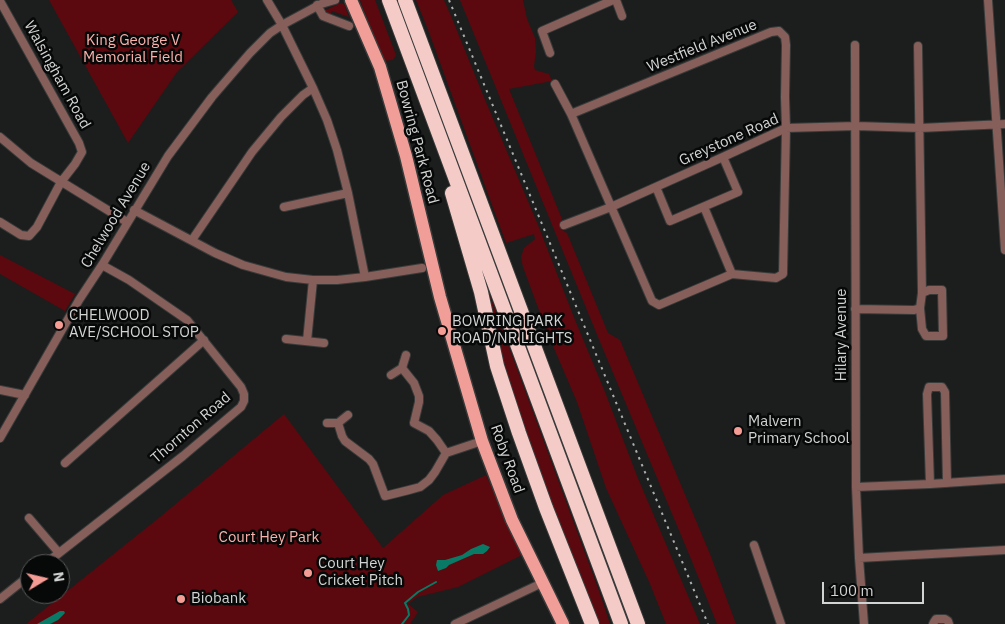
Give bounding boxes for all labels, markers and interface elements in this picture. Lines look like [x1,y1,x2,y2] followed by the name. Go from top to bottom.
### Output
[644,16,760,76] street label: Westfield Avenue
[20,18,94,132] street label: Walsingham Road
[83,32,183,67] park label: King George V Memorial Field
[392,78,442,206] street label: Bowring Park Road
[676,110,782,170] street label: Greystone Road
[77,159,155,271] street label: Chelwood Avenue
[833,288,851,382] street label: Hilary Avenue
[69,307,199,342] place label: CHELWOOD AVE/SCHOOL STOP
[452,313,573,348] place label: BOWRING PARK ROAD/NR LIGHTS
[53,319,65,331] marker: CHELWOOD AVE/SCHOOL STOP
[436,325,448,337] marker: BOWRING PARK ROAD/NR LIGHTS
[147,389,235,467] street label: Thornton Road
[748,413,850,448] place label: Malvern Primary School
[486,422,528,496] street label: Roby Road
[732,425,744,437] marker: Malvern Primary School
[219,529,319,547] park label: Court Hey Park
[20,554,70,604] north arrow
[318,555,403,590] place label: Court Hey Cricket Pitch
[302,567,314,579] marker: Court Hey Cricket Pitch
[49,570,69,583] text: N
[825,572,928,604] scale bar
[830,581,874,600] text: 100 m
[191,590,246,608] place label: Biobank
[175,593,187,605] marker: Biobank

